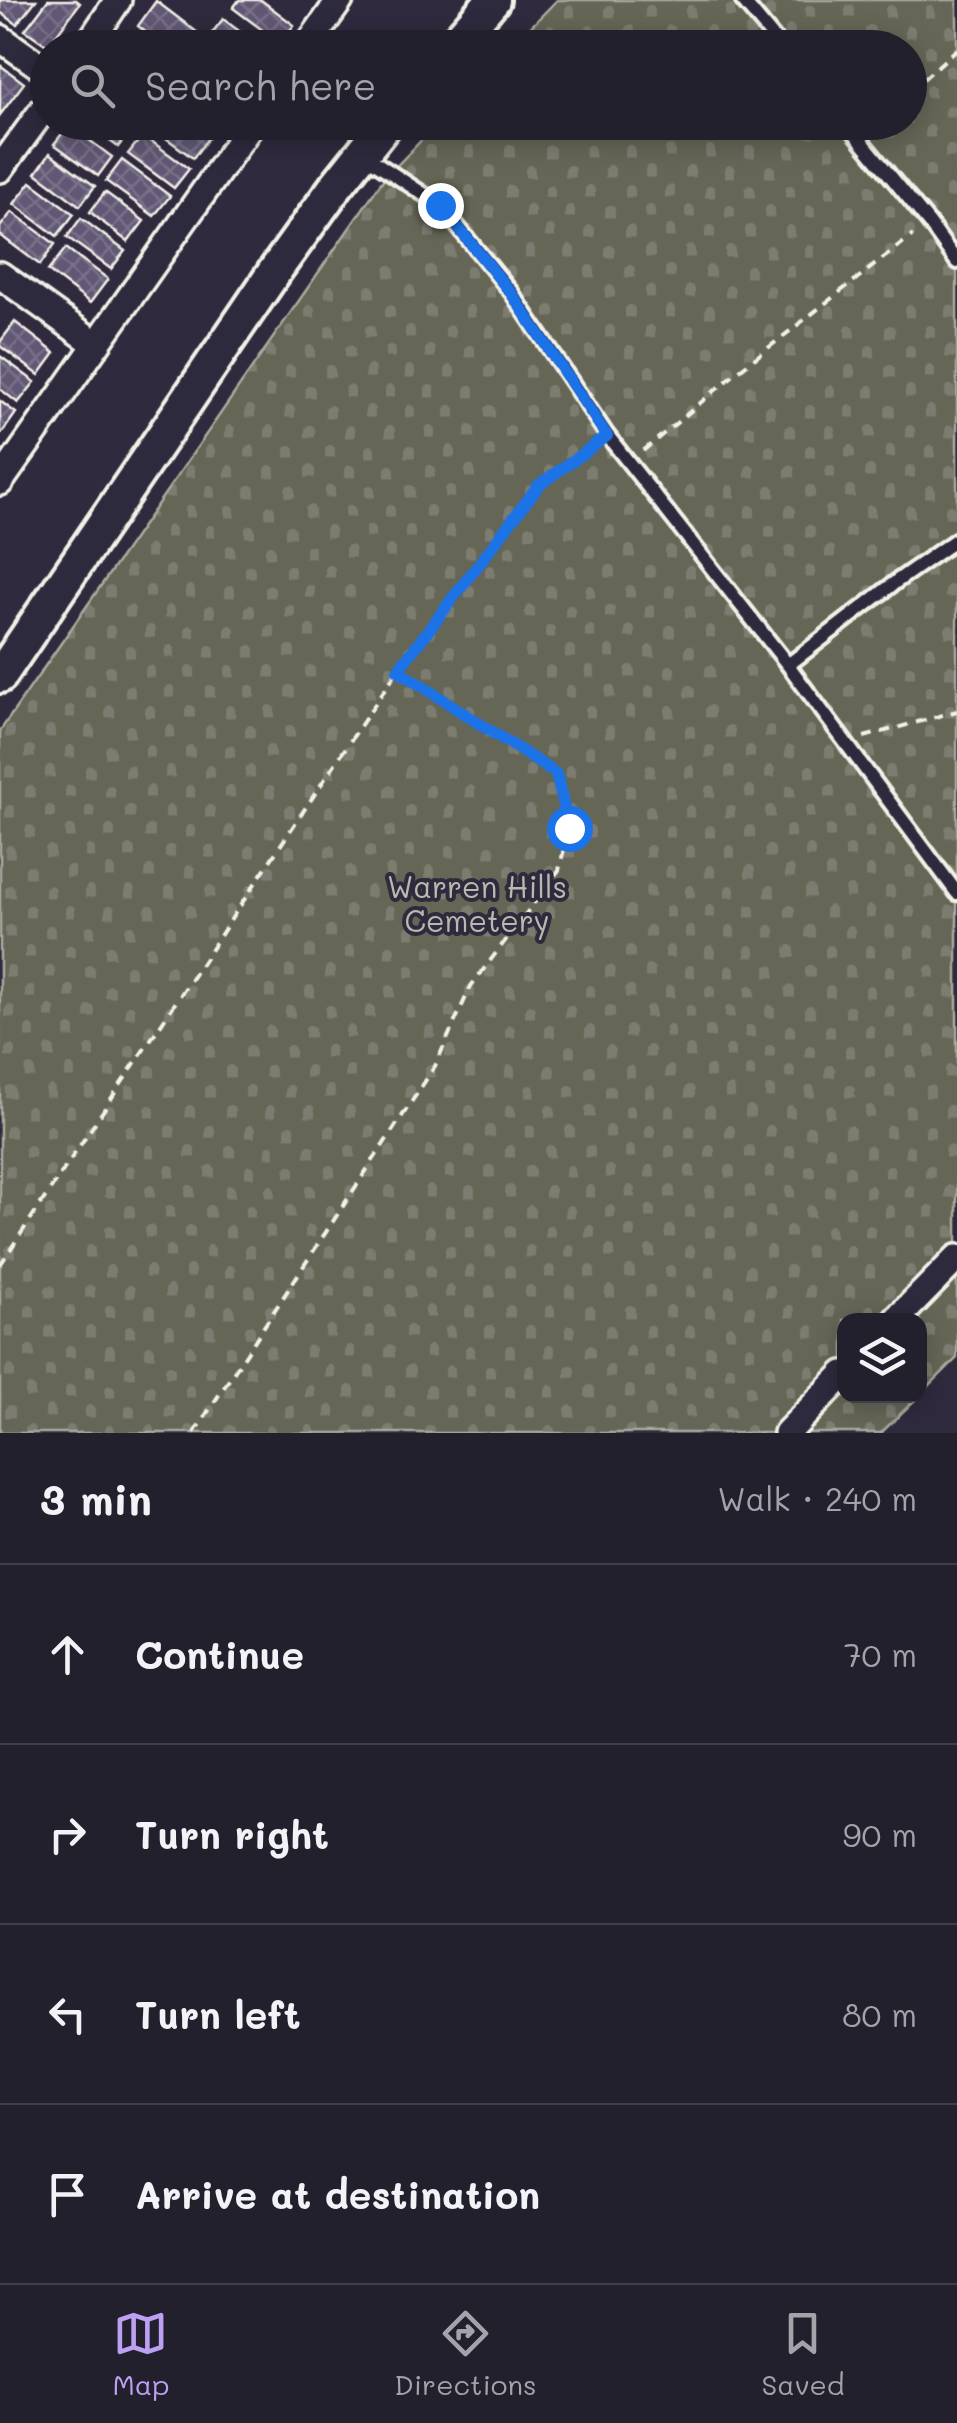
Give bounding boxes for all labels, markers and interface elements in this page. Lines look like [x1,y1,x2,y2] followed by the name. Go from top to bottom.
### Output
[30,30,927,140] search box
[65,58,120,113] icon: search
[145,60,376,110] text: Search here
[418,183,464,229] route end
[547,806,593,852] route start
[387,866,567,940] park label: Warren Hills Cemetery
[837,1313,927,1403] map controls
[837,1313,927,1403] button: layers
[40,1471,152,1526] text: 3 min
[717,1477,917,1519] text: Walk · 240 m
[40,1627,95,1682] icon: ahead
[135,1629,304,1679] text: Continue
[844,1633,917,1675] text: 70 m
[40,1807,95,1862] icon: right
[135,1809,329,1859] text: Turn right
[843,1813,917,1855] text: 90 m
[40,1987,95,2042] icon: left
[135,1989,301,2039] text: Turn left
[842,1993,917,2035] text: 80 m
[40,2167,95,2222] icon: arrive
[135,2169,540,2219] text: Arrive at destination
[112,2306,169,2402] tab: Map
[394,2306,537,2402] tab: Directions
[761,2306,845,2402] tab: Saved

